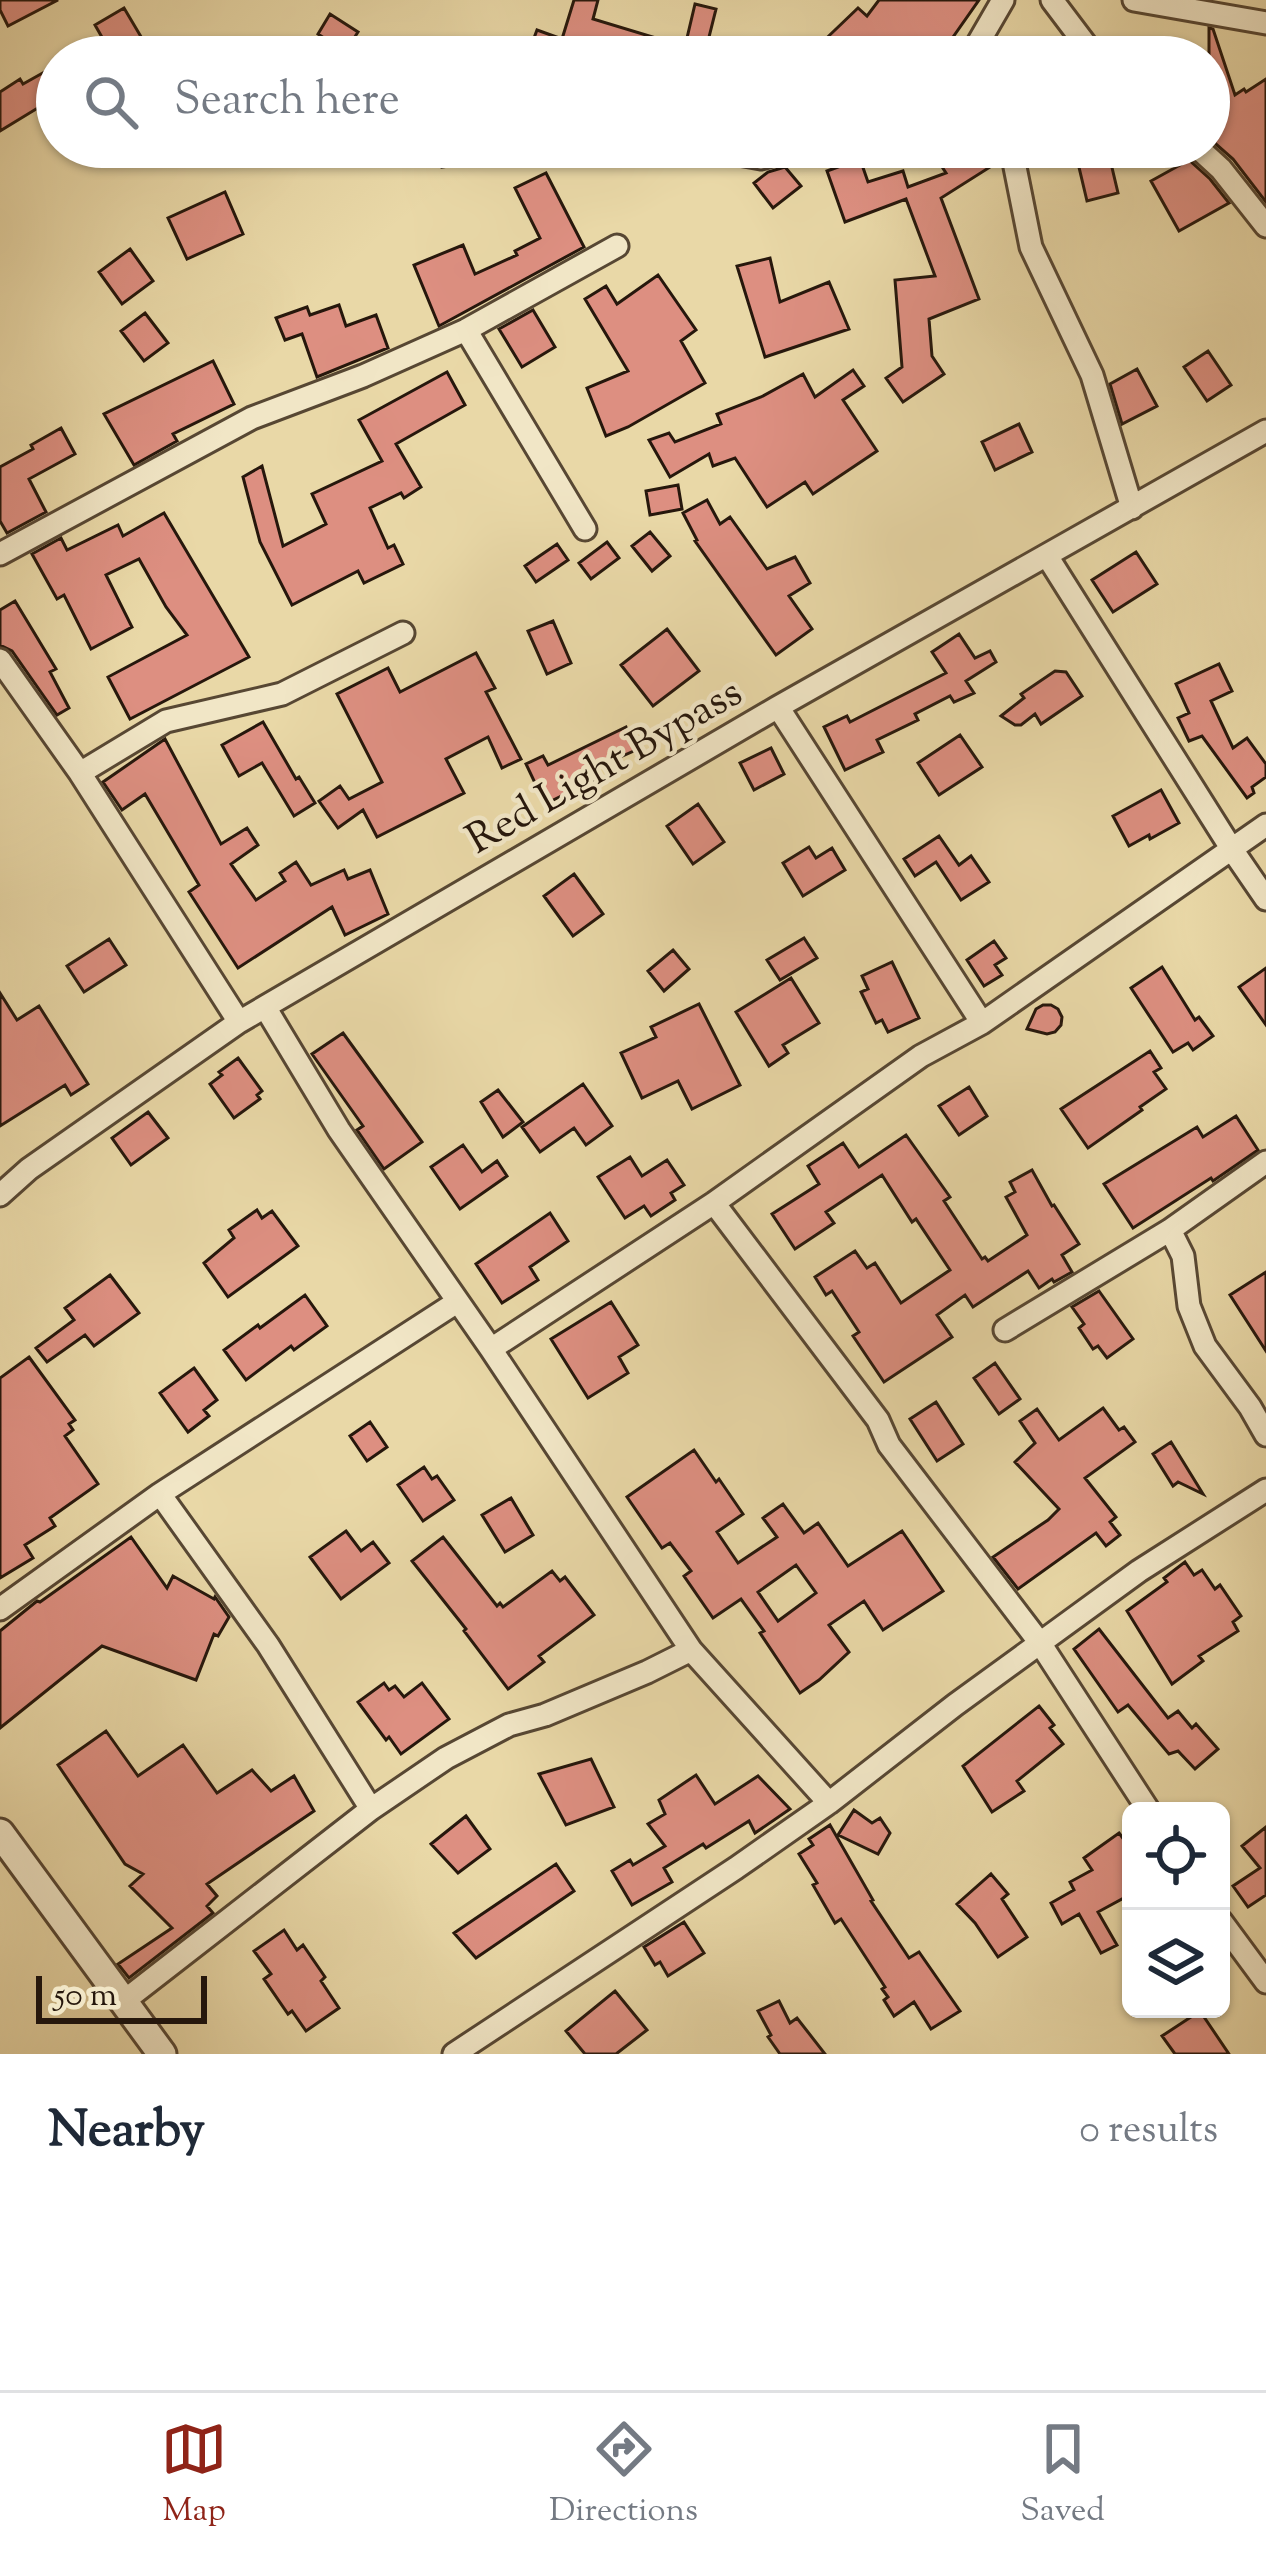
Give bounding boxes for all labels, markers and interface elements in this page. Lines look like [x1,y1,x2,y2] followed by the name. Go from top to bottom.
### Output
[36,36,1230,168] search box
[78,69,144,135] icon: search
[174,70,400,135] text: Search here
[457,665,754,872] street label: Red Light Bypass
[1122,1802,1230,2018] map controls
[1122,1802,1230,1910] button: locate
[1122,1910,1230,2018] button: layers
[36,1970,207,2023] scale bar
[54,1973,117,2021] text: 50 m
[48,2096,205,2169] text: Nearby
[1079,2104,1218,2160] text: 0 results
[161,2416,227,2536] tab: Map
[549,2416,698,2536] tab: Directions
[1020,2416,1105,2536] tab: Saved

